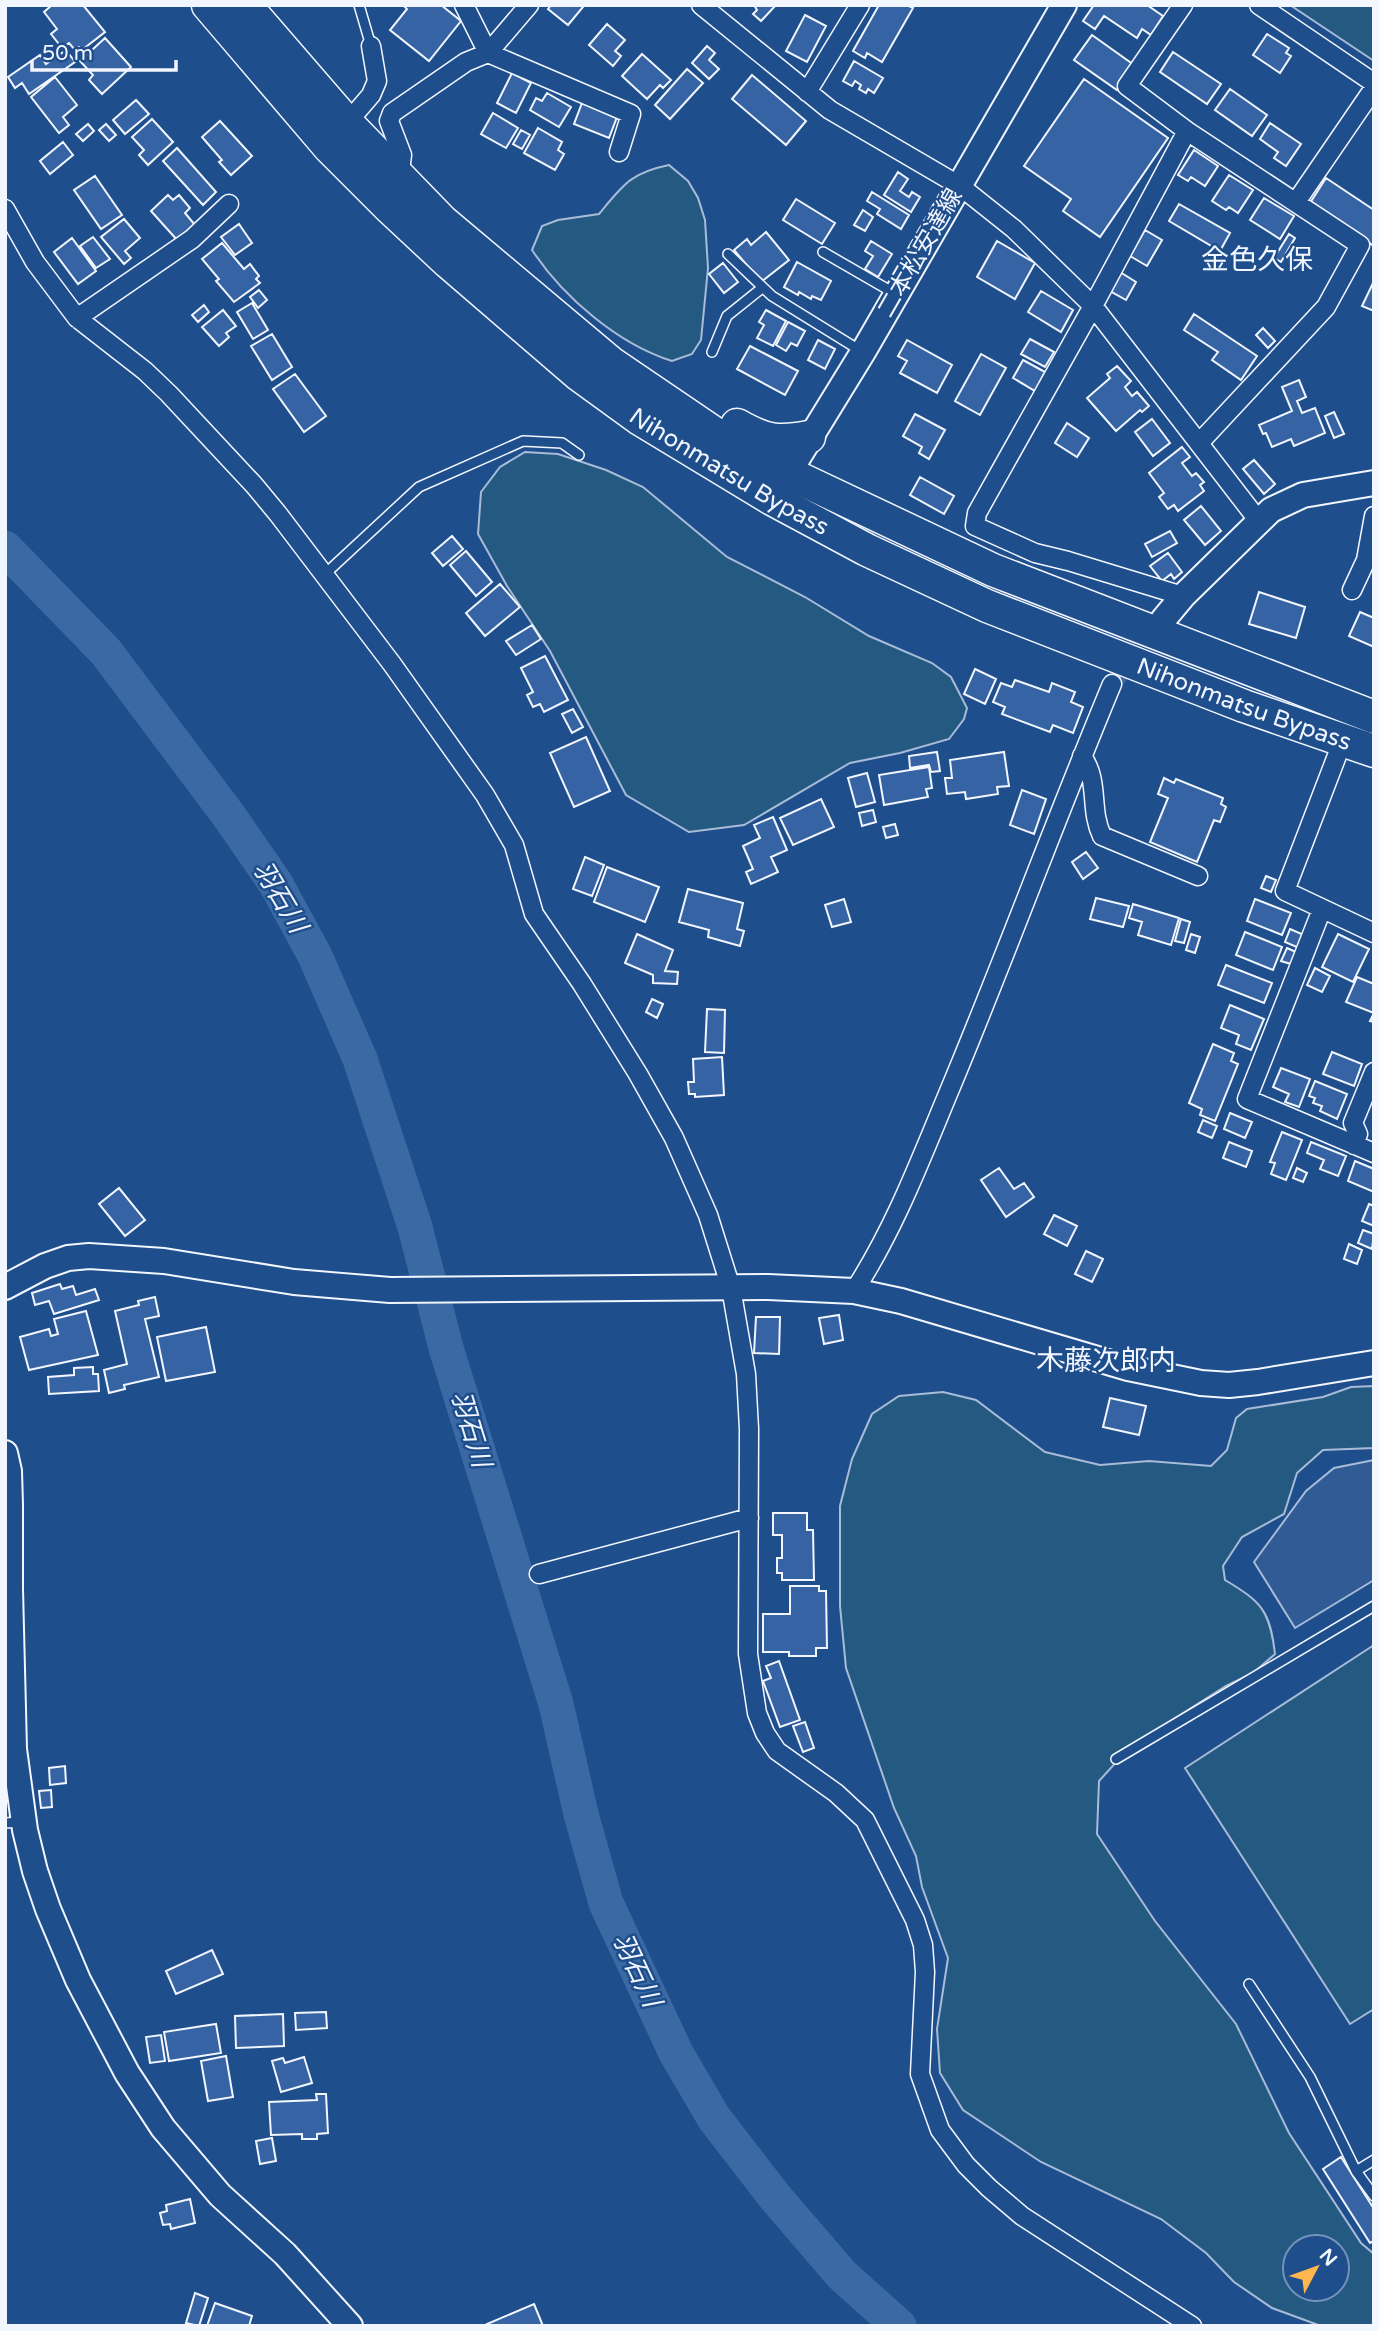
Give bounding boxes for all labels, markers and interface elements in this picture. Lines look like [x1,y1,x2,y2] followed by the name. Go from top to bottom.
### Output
[32,28,175,72] scale bar
[42,41,93,66] text: 50 m
[871,183,969,323] street label: 二本松安達線
[1201,243,1313,277] district label: 金色久保
[624,402,834,541] street label: Nihonmatsu Bypass
[1133,651,1355,757] street label: Nihonmatsu Bypass
[247,856,315,941] water label: 羽石川
[1036,1344,1176,1378] district label: 木藤次郎内
[445,1387,498,1474] water label: 羽石川
[606,1928,669,2015] water label: 羽石川
[1281,2233,1351,2303] north arrow
[1315,2245,1341,2270] text: N

